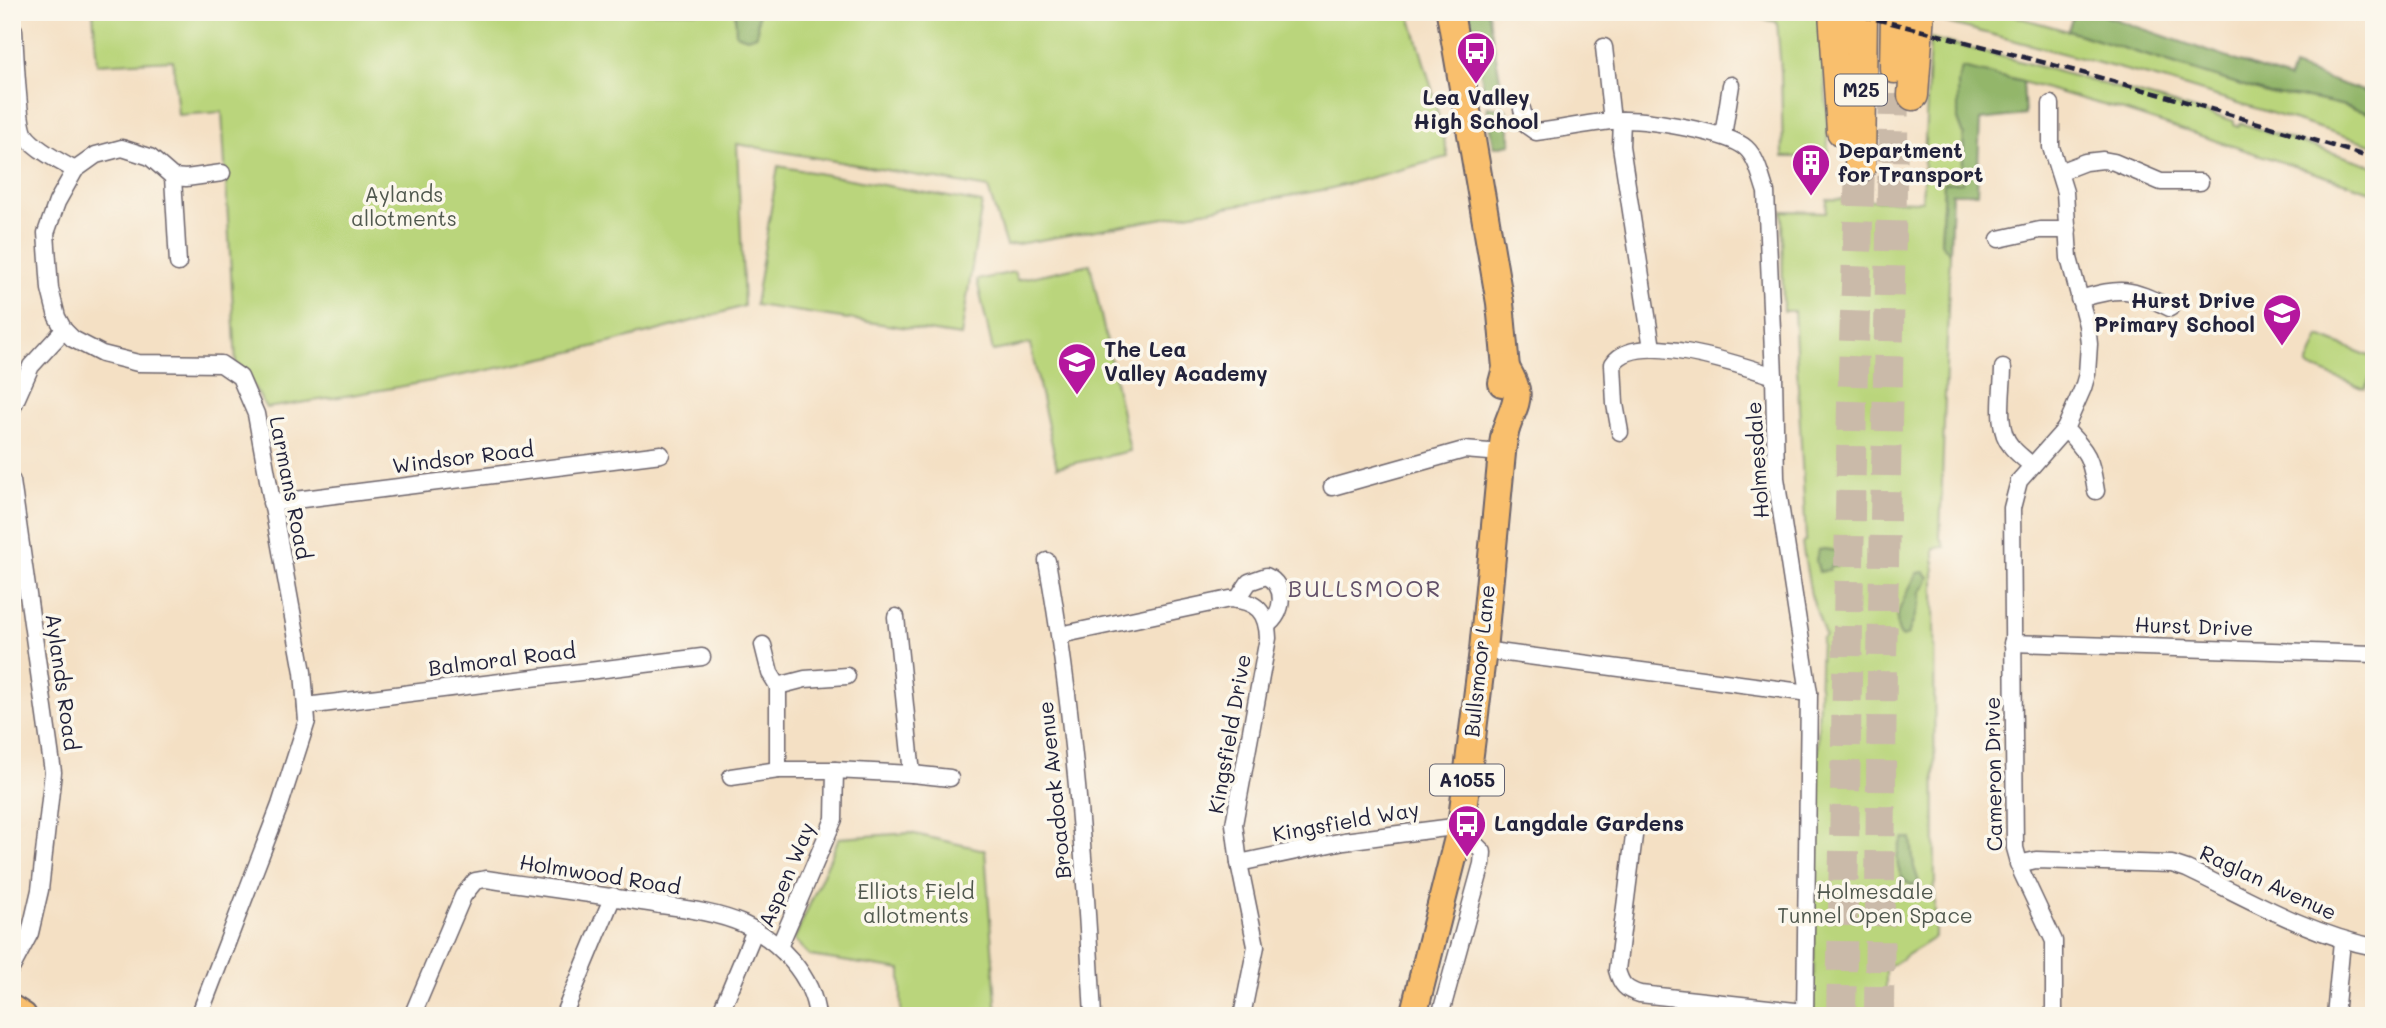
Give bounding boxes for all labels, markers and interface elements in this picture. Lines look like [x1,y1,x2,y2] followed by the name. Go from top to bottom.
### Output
[1455,30,1497,85] bus stop icon: Lea Valley High School
[1835,74,1887,106] road number: M25
[1413,83,1539,134] place label: Lea Valley High School
[1838,136,1983,187] place label: Department for Transport
[1790,142,1832,197] building icon: Department for Transport
[351,180,457,231] park label: Aylands allotments
[2094,286,2255,338] place label: Hurst Drive Primary School
[2261,292,2303,347] school or university icon: Hurst Drive Primary School
[1104,335,1268,387] place label: The Lea Valley Academy
[1056,341,1098,396] school or university icon: The Lea Valley Academy
[1739,401,1774,520] street label: Holmesdale
[264,414,319,562] street label: Larmans Road
[391,434,535,479] street label: Windsor Road
[1288,573,1442,603] district label: BULLSMOOR
[1457,583,1500,738] street label: Bullsmoor Lane
[2134,610,2254,641] street label: Hurst Drive
[41,612,86,752] street label: Aylands Road
[426,636,577,681] street label: Balmoral Road
[1201,652,1256,816] street label: Kingsfield Drive
[1978,696,2007,852] street label: Cameron Drive
[1031,700,1076,880] street label: Broadoak Avenue
[1430,764,1504,796] road number: A1055
[1270,794,1421,847] street label: Kingsfield Way
[1446,803,1488,858] bus stop icon: Langdale Gardens
[1494,809,1684,836] place label: Langdale Gardens
[751,818,820,931] street label: Aspen Way
[2196,838,2341,925] street label: Raglan Avenue
[518,847,683,900] street label: Holmwood Road
[857,877,975,928] park label: Elliots Field allotments
[1777,877,1973,928] park label: Holmesdale Tunnel Open Space

